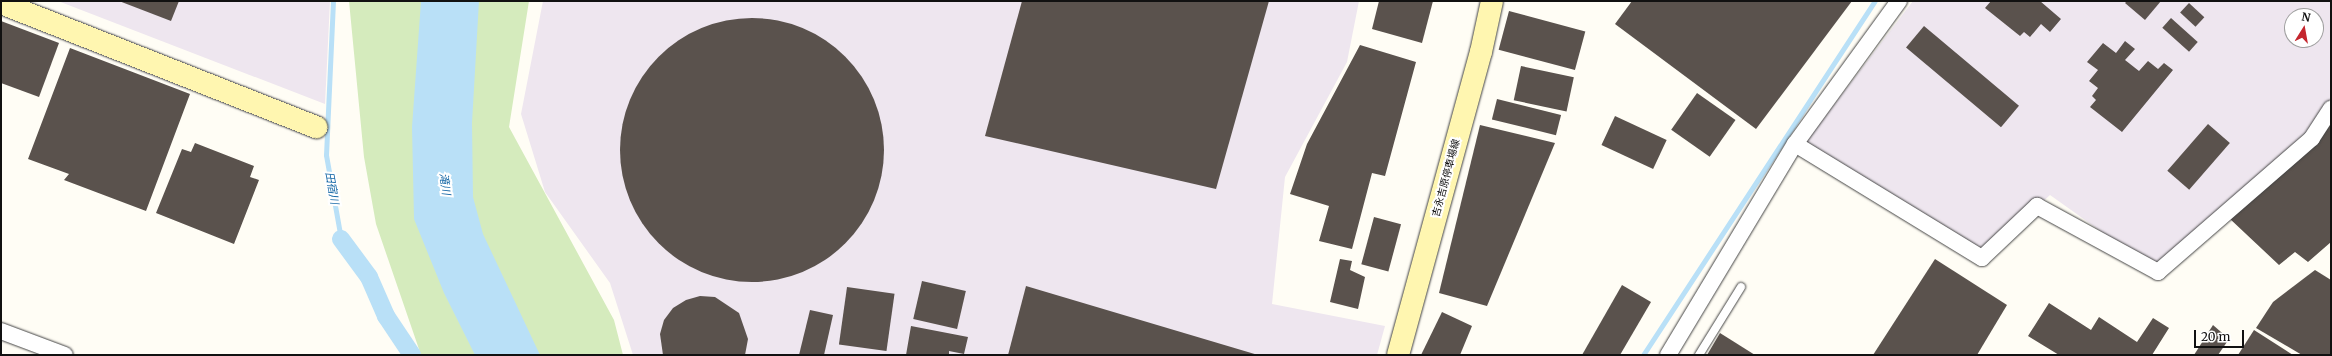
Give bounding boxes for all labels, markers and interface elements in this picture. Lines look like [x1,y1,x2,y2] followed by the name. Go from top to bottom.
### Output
[2284,8,2324,48] north arrow
[2300,9,2312,25] text: N
[1430,138,1462,218] street label: 吉永吉原停車場線
[323,171,341,205] water label: 田宿川
[437,172,453,196] water label: 滝川
[2196,322,2246,348] scale bar
[2201,329,2230,344] text: 20 m

